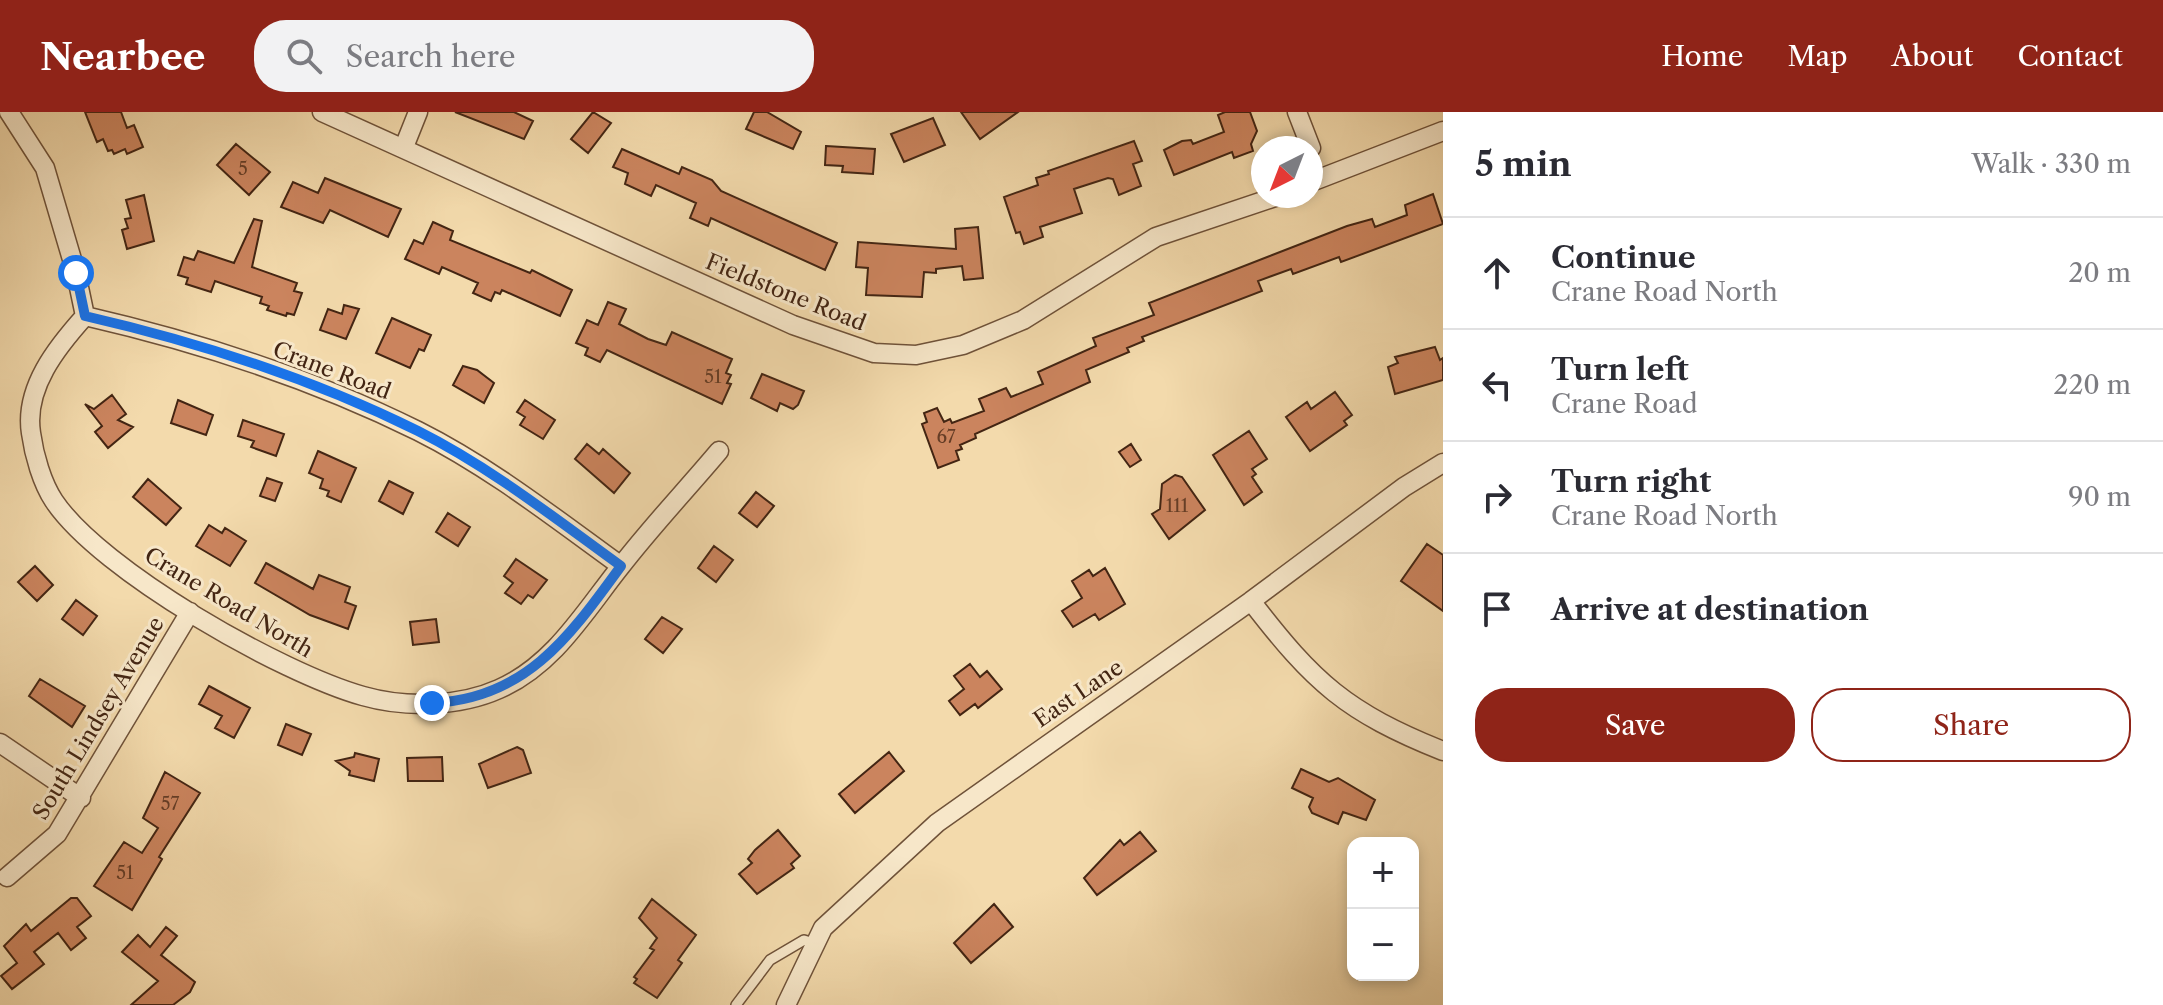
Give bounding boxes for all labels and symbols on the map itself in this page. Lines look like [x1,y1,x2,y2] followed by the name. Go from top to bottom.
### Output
[1251,136,1323,208] north arrow
[238,158,248,180] house number: 5
[702,248,870,337] street label: Fieldstone Road
[58,255,94,291] route start
[269,336,395,405] street label: Crane Road
[704,366,722,388] house number: 51
[936,426,956,448] house number: 67
[1166,495,1189,517] house number: 111
[140,541,318,664] street label: Crane Road North
[27,612,170,825] street label: South Lindsey Avenue
[1028,654,1128,733] street label: East Lane
[414,685,450,721] route end
[161,793,179,815] house number: 57
[116,862,134,884] house number: 51

